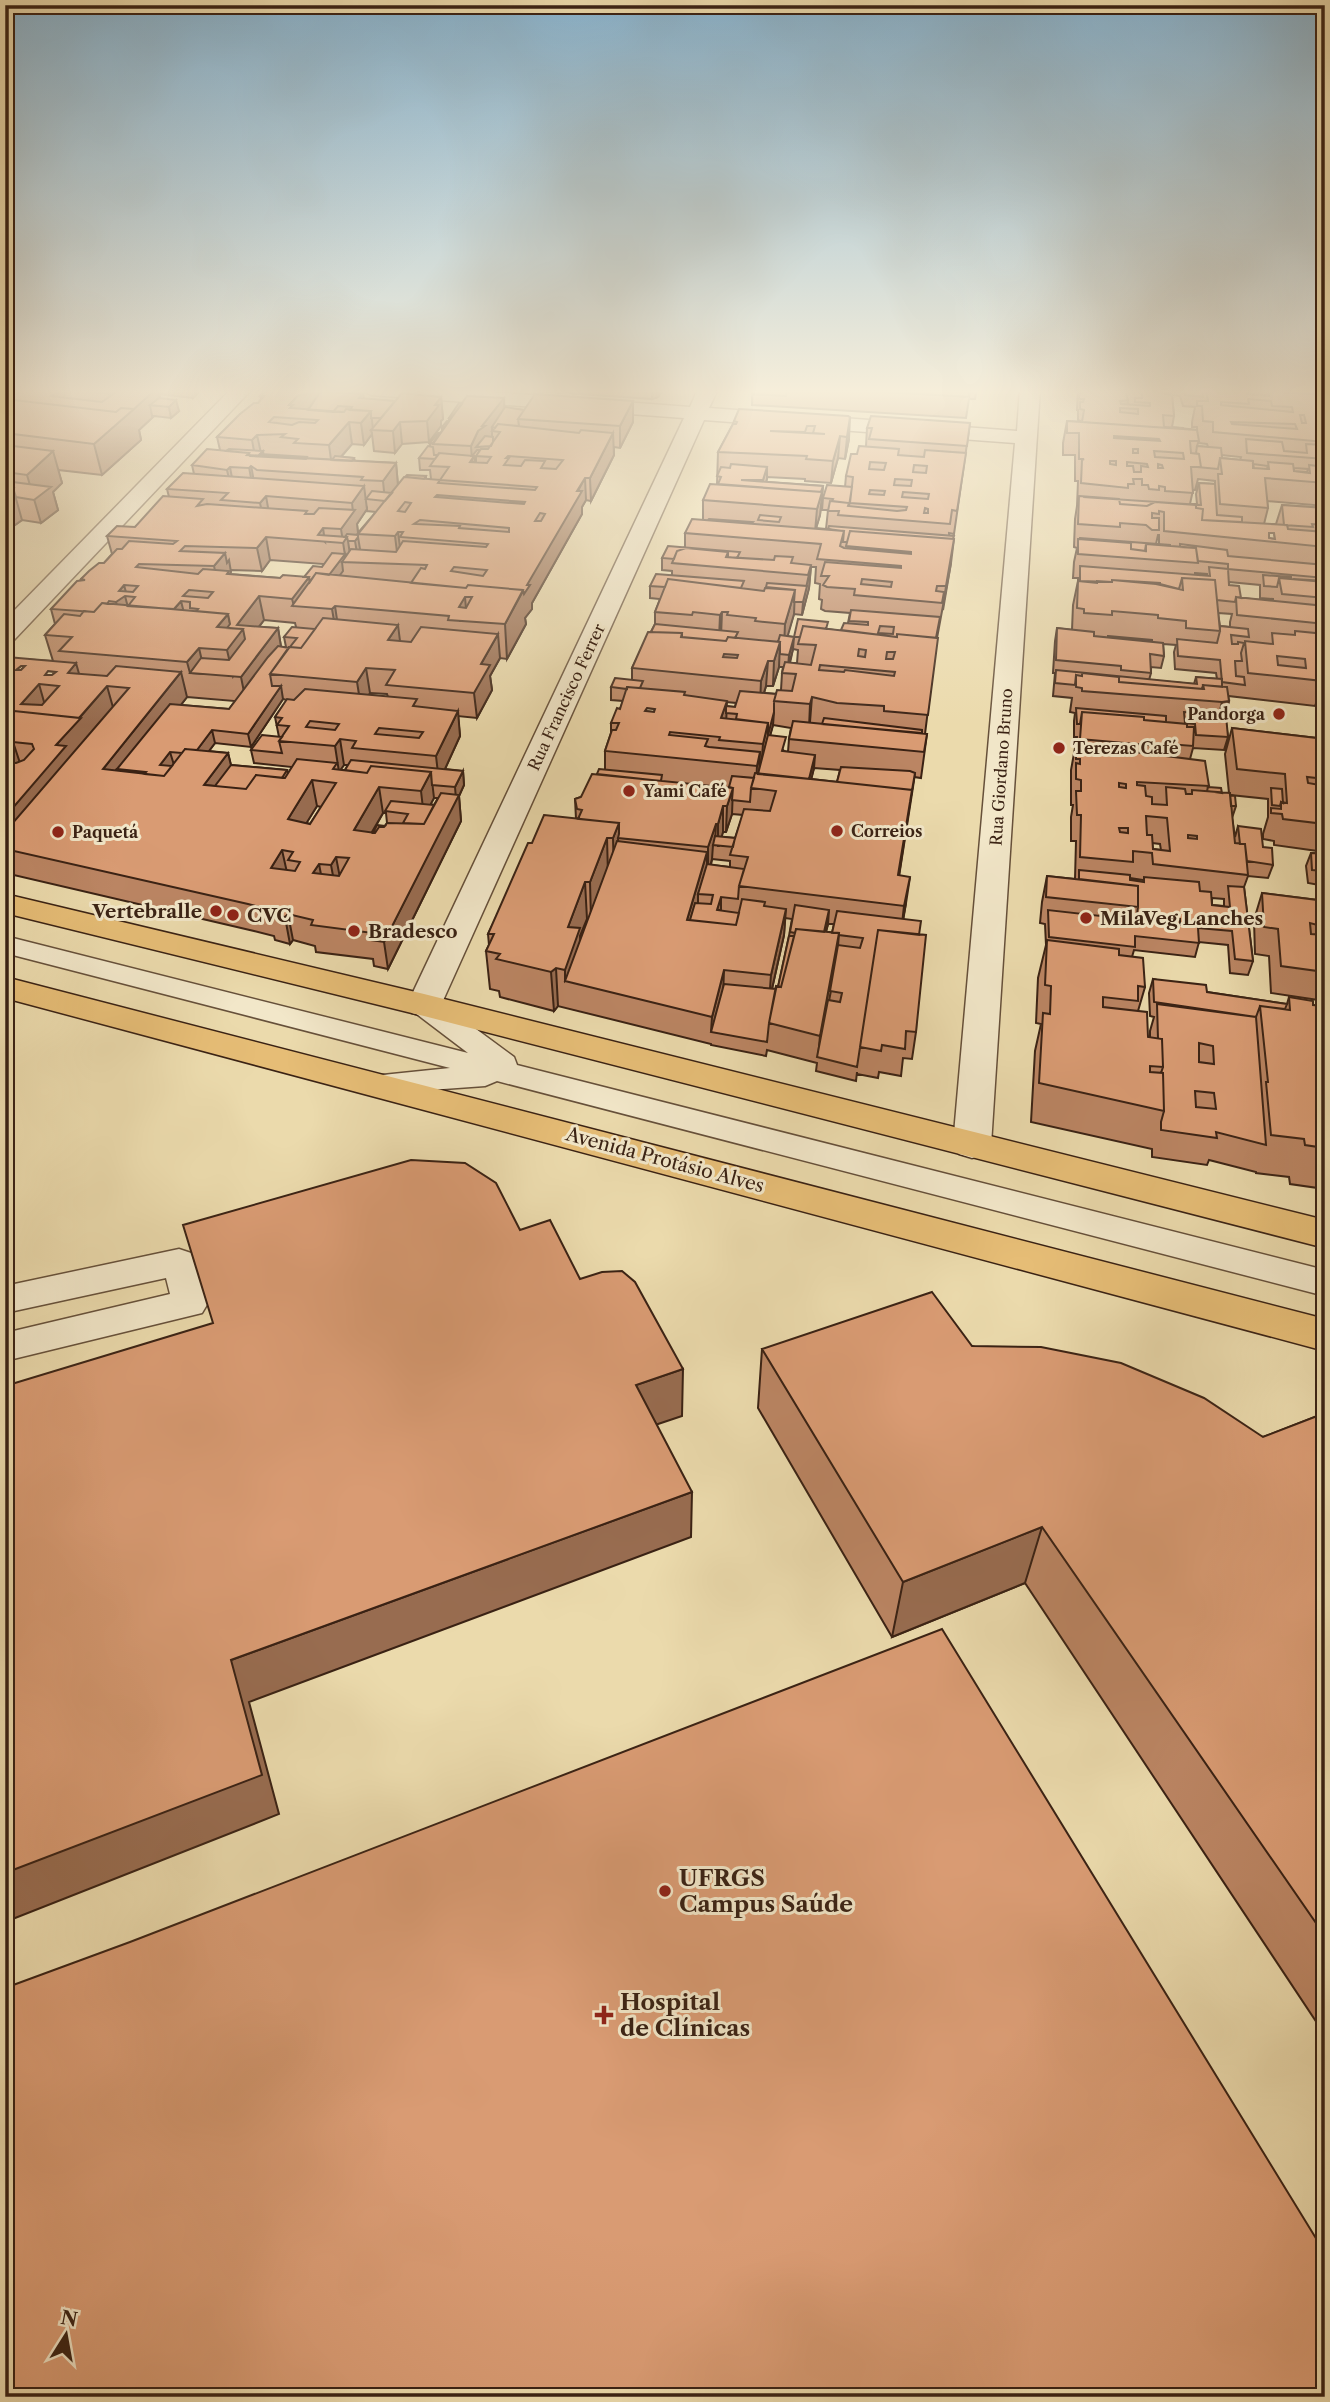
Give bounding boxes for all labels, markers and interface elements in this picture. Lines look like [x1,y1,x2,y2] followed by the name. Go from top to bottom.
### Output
[523,620,609,774] street label: Rua Francisco Ferrer
[986,687,1016,846] street label: Rua Giordano Bruno
[1187,704,1266,724] place label: Pandorga
[1271,706,1287,722] marker: Pandorga
[1073,738,1179,758] place label: Terezas Café
[1051,740,1067,756] marker: Terezas Café
[642,781,727,801] place label: Yami Café
[621,783,637,799] marker: Yami Café
[851,821,922,841] place label: Correios
[72,822,139,842] place label: Paquetá
[829,823,845,839] marker: Correios
[50,824,66,840] marker: Paquetá
[91,900,202,923] place label: Vertebralle
[208,903,224,919] marker: Vertebralle
[247,904,292,927] place label: CVC
[225,907,241,923] marker: CVC
[1100,907,1264,930] place label: MilaVeg Lanches
[1078,910,1094,926] marker: MilaVeg Lanches
[368,920,458,943] place label: Bradesco
[346,923,362,939] marker: Bradesco
[562,1122,767,1198] street label: Avenida Protásio Alves
[679,1864,853,1918] place label: UFRGS Campus Saúde
[657,1883,673,1899] marker: UFRGS Campus Saúde
[620,1988,750,2042] place label: Hospital de Clínicas
[594,2005,614,2025] marker: Hospital de Clínicas
[32,2300,102,2370] north arrow
[59,2306,79,2332] text: N

